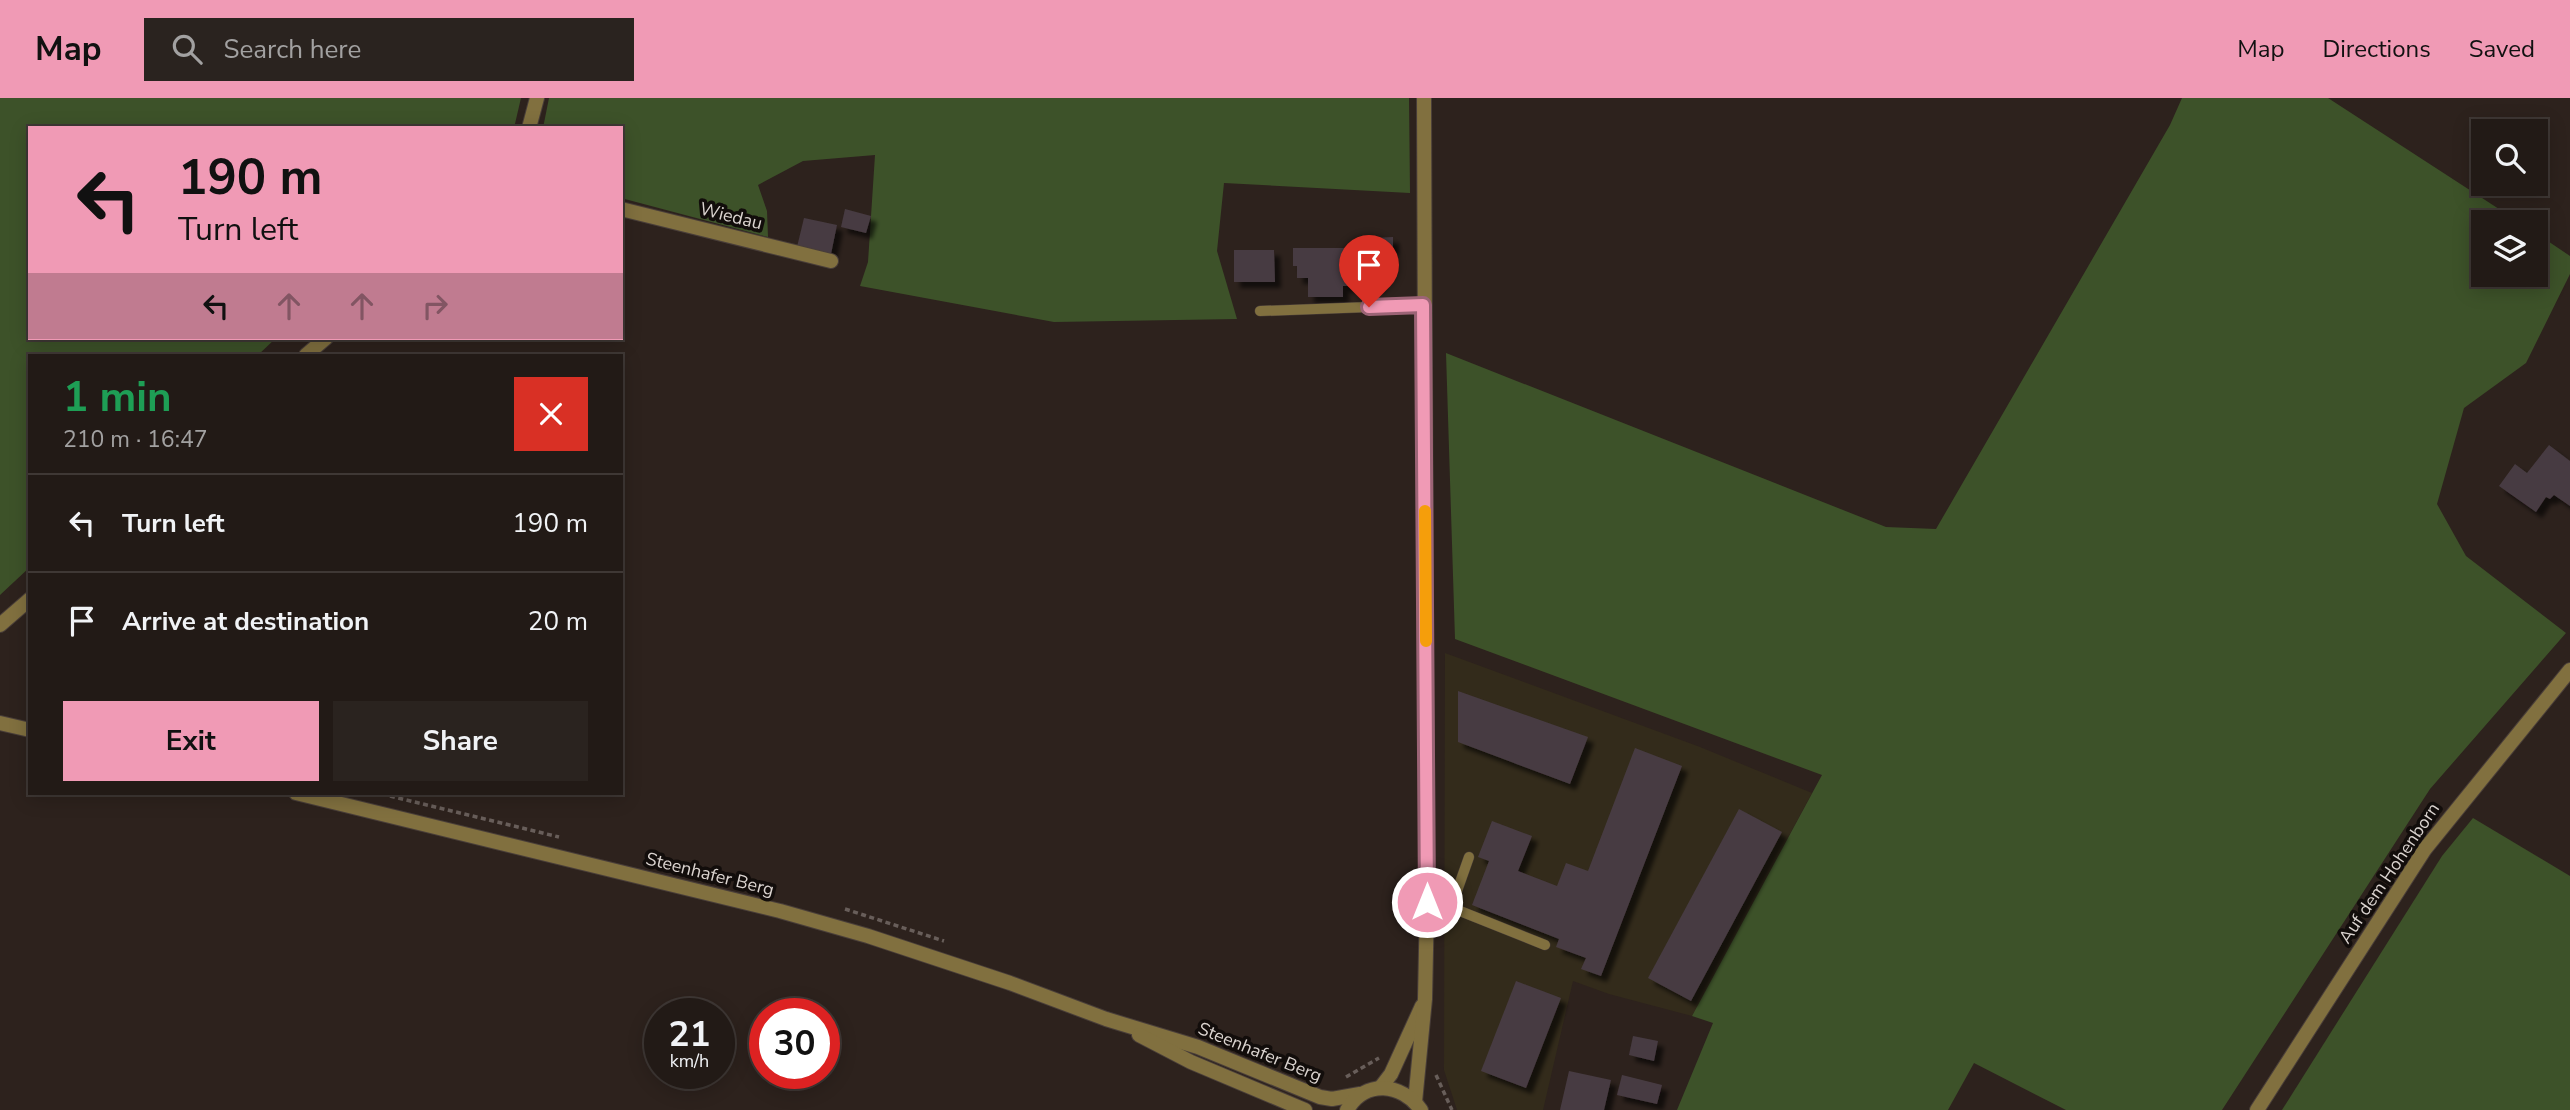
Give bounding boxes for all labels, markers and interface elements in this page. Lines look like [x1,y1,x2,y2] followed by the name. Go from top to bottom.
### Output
[144,18,634,81] search box
[35,27,102,72] text: Map
[168,30,206,68] icon: search
[224,32,361,67] text: Search here
[2237,33,2284,65] text: Map
[2322,33,2431,65] text: Directions
[2469,33,2535,65] text: Saved
[2471,119,2548,287] map controls
[2471,119,2548,196] button: search
[178,144,322,211] text: 190 m
[63,154,154,245] icon: left
[697,197,765,235] street label: Wiedau
[178,208,298,251] text: Turn left
[2471,210,2548,287] button: layers
[1339,235,1399,307] pin
[1350,246,1388,284] icon: arrive
[197,287,235,325] icon: left
[270,287,308,325] icon: ahead
[343,287,381,325] icon: ahead
[416,287,454,325] icon: right
[63,369,172,426] text: 1 min
[514,377,588,451] button: close
[63,424,208,455] text: 210 m · 16:47
[63,504,101,542] icon: left
[122,506,225,541] text: Turn left
[512,506,588,541] text: 190 m
[63,602,101,640] icon: arrive
[122,604,369,639] text: Arrive at destination
[528,604,588,639] text: 20 m
[63,701,319,781] button: Exit
[333,701,588,781] button: Share
[2333,798,2445,948] street label: Auf dem Hohenborn
[643,846,777,902] street label: Steenhafer Berg
[1390,865,1464,939] position arrow
[749,998,840,1089] speed limit sign: 30
[668,1011,711,1058] text: 21
[1195,1016,1325,1088] street label: Steenhafer Berg
[670,1049,709,1073] text: km/h

